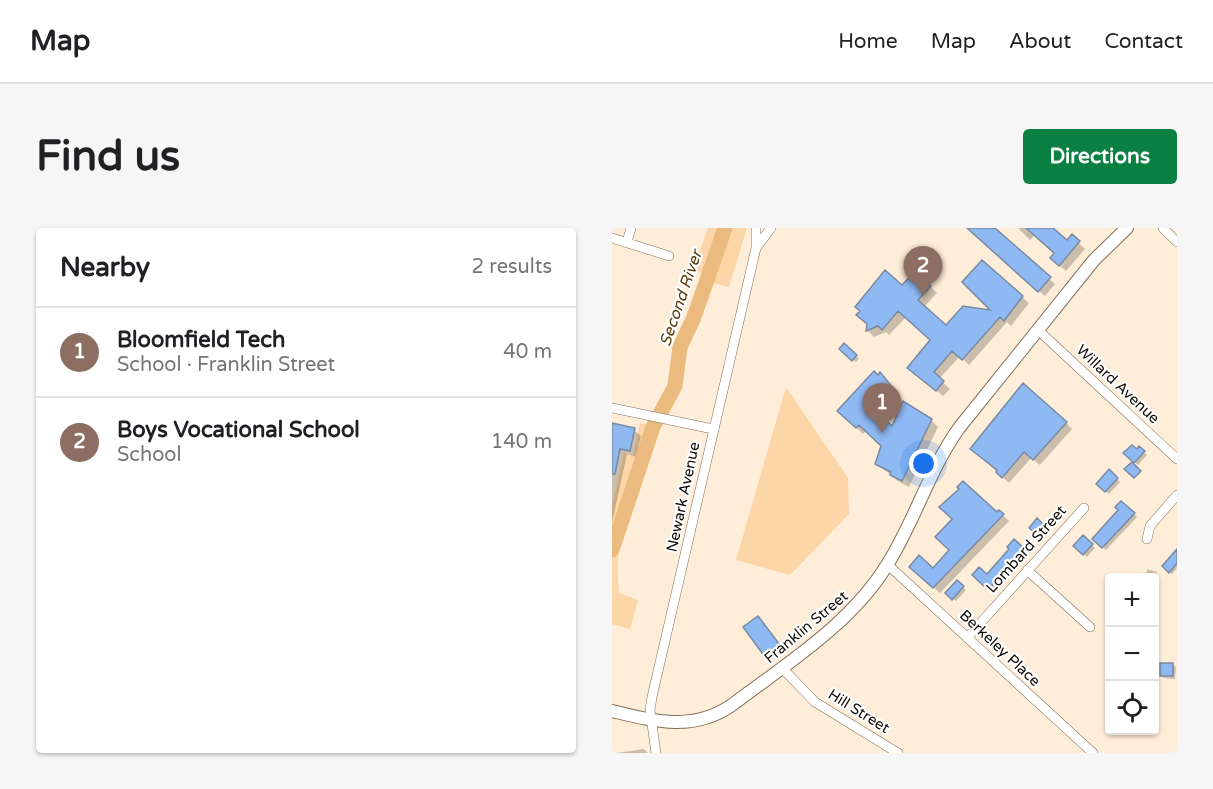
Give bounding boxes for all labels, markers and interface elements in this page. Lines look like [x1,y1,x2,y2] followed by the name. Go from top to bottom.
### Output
[30,24,90,58] text: Map
[838,29,898,54] text: Home
[931,29,976,54] text: Map
[1009,29,1071,54] text: About
[1104,29,1183,54] text: Contact
[1023,129,1177,184] button: Directions
[36,131,180,182] text: Find us
[655,246,707,349] water label: Second River
[904,247,942,296] pin: 2
[60,252,150,283] text: Nearby
[472,255,552,279] text: 2 results
[117,327,285,353] text: Bloomfield Tech
[73,340,86,364] text: 1
[503,340,552,364] text: 40 m
[1073,341,1163,427] street label: Willard Avenue
[117,353,335,377] text: School · Franklin Street
[862,384,902,433] pin: 1
[117,417,360,443] text: Boys Vocational School
[73,430,86,454] text: 2
[491,430,552,454] text: 140 m
[663,440,703,554] street label: Newark Avenue
[117,443,181,467] text: School
[909,449,938,478] your location
[982,501,1070,596] street label: Lombard Street
[1105,573,1159,735] map controls
[1105,573,1159,627] button: +
[761,587,852,667] street label: Franklin Street
[956,606,1044,690] street label: Berkeley Place
[1105,627,1159,681] button: −
[1105,681,1159,735] button: locate
[825,685,893,737] street label: Hill Street

